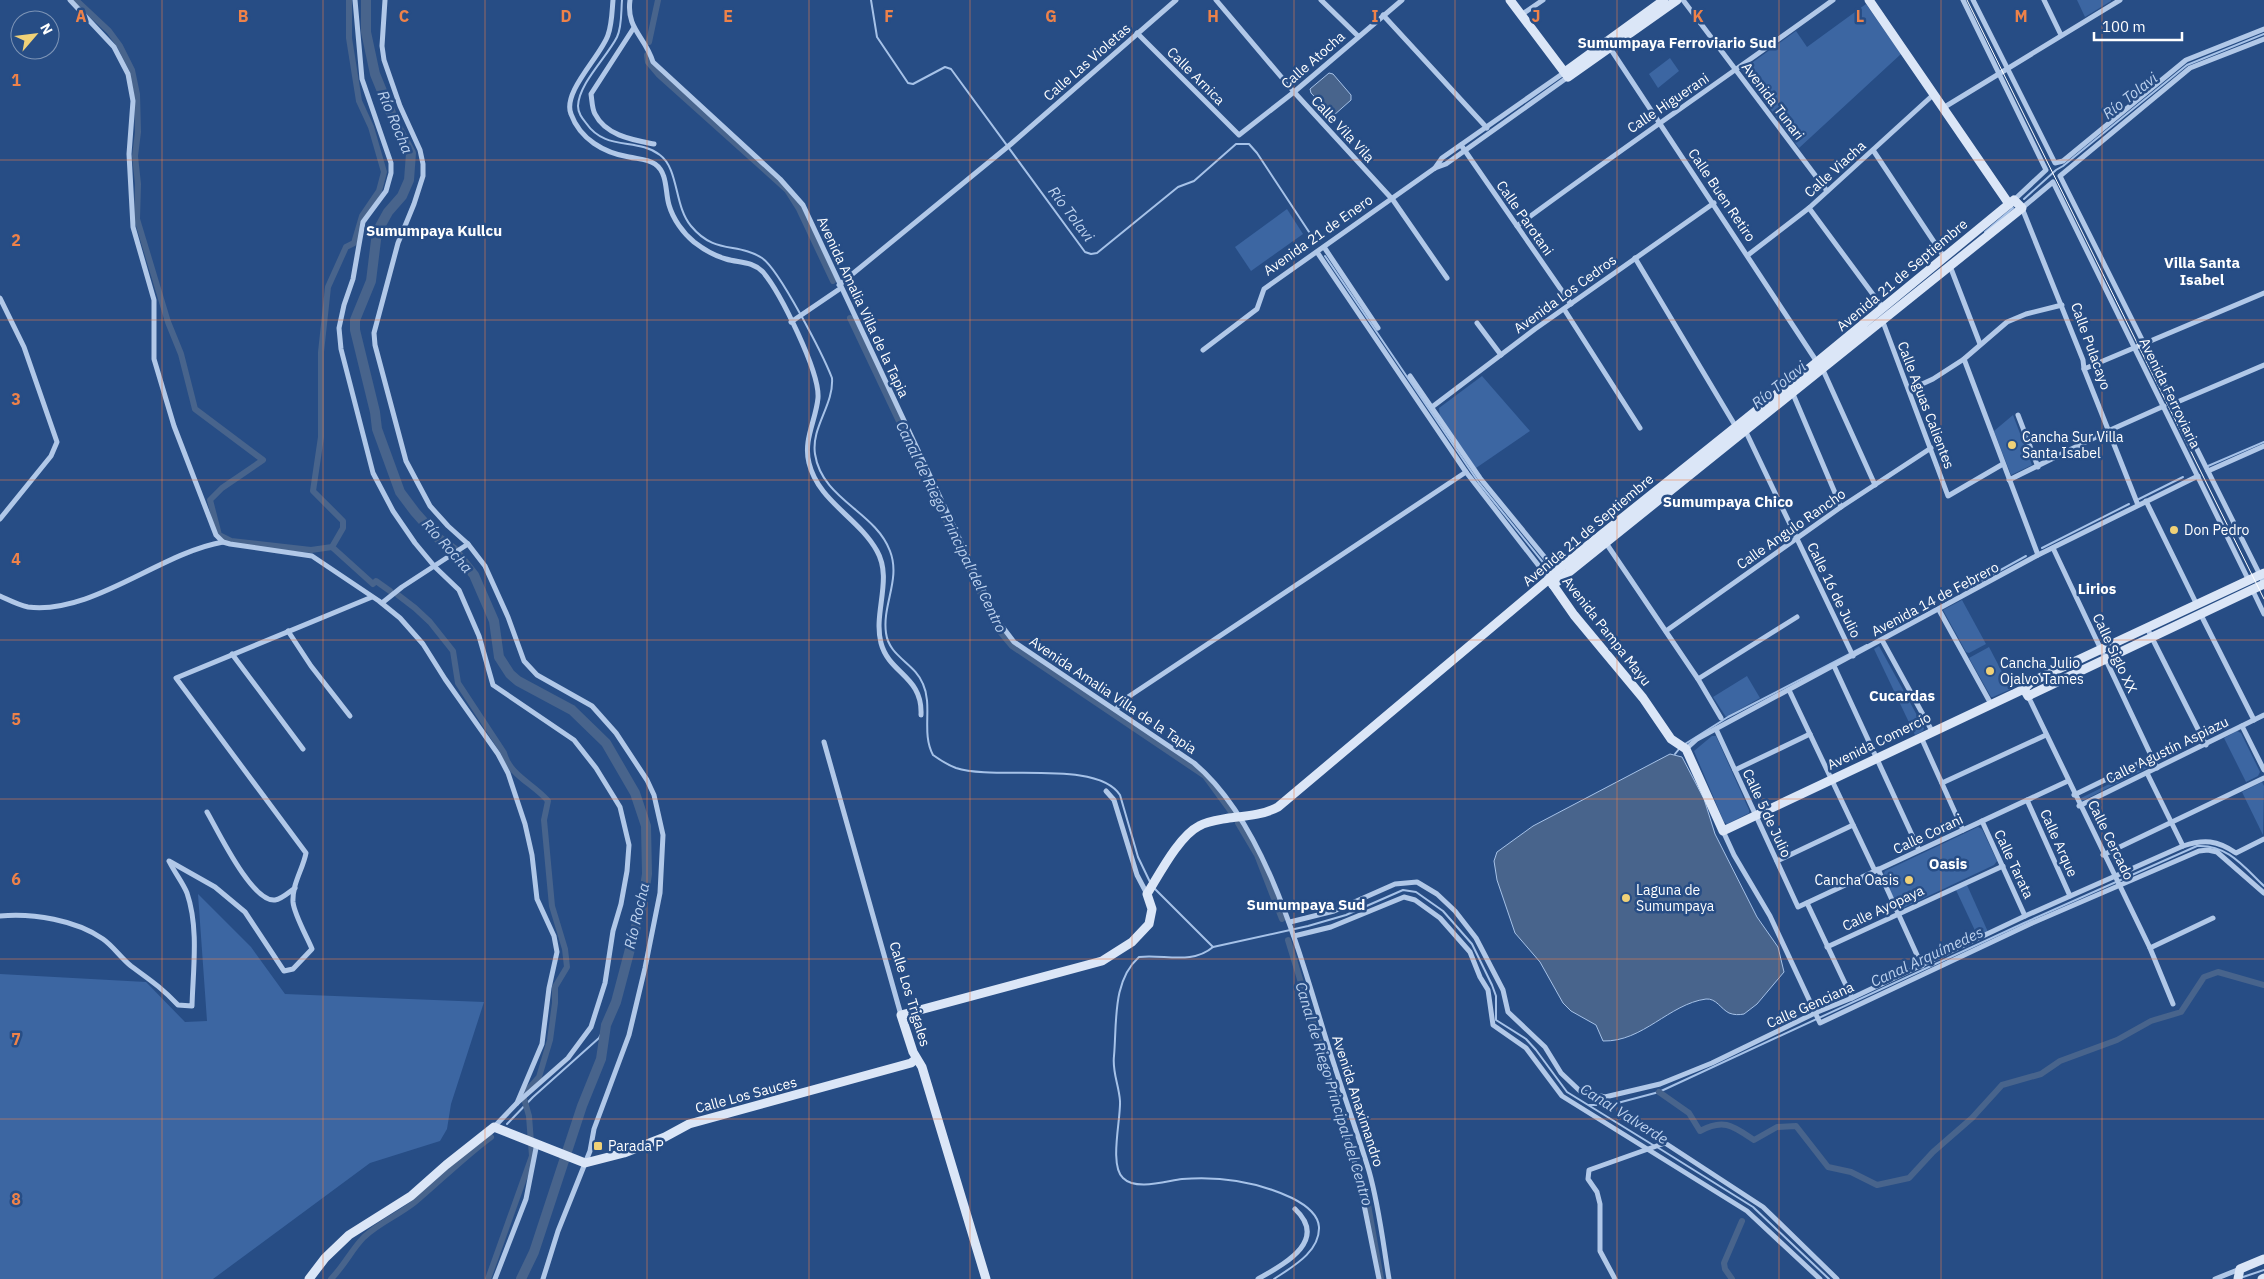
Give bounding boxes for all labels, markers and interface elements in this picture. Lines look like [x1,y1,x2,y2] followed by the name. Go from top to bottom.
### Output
[76,6,87,26] text: A
[238,6,249,26] text: B
[399,6,409,26] text: C
[560,6,572,26] text: D
[723,6,733,26] text: E
[884,6,894,26] text: F
[1045,6,1057,26] text: G
[1207,6,1219,26] text: H
[1372,6,1379,26] text: I
[1532,6,1540,26] text: J
[1692,6,1704,26] text: K
[1856,6,1864,26] text: L
[2014,6,2028,26] text: M
[10,10,60,60] north arrow
[2094,10,2182,42] scale bar
[2102,17,2146,36] text: 100 m
[1040,19,1135,105] street label: Calle Las Violetas
[36,20,57,38] text: N
[1277,27,1349,93] street label: Calle Atocha
[1577,33,1777,52] district label: Sumumpaya Ferroviario Sud
[1163,43,1229,109] street label: Calle Arnica
[1738,59,1808,143] street label: Avenida Tunari
[2098,68,2161,123] water label: Río Tolavi
[1624,69,1712,137] street label: Calle Higuerani
[11,70,21,90] text: 1
[374,87,417,157] water label: Río Rocha
[1308,92,1379,166] street label: Calle Vila Vila
[1800,136,1870,201] street label: Calle Viacha
[1684,145,1760,245] street label: Calle Buen Retiro
[1493,177,1557,259] street label: Calle Parotani
[1044,182,1098,245] water label: Río Tolavi
[1260,190,1376,279] street label: Avenida 21 de Enero
[813,214,913,401] street label: Avenida Amalia Villa de la Tapia
[1833,215,1972,335] street label: Avenida 21 de Septiembre
[366,221,502,240] district label: Sumumpaya Kullcu
[11,230,21,250] text: 2
[1510,251,1620,337] street label: Avenida Los Cedros
[2164,253,2241,289] district label: Villa Santa Isabel
[2067,300,2115,392] street label: Calle Pulacayo
[2135,335,2205,452] street label: Avenida Ferroviaria
[1893,339,1959,471] street label: Calle Aguas Calientes
[1748,357,1810,412] water label: Río Tolavi
[11,389,21,409] text: 3
[892,418,1011,636] water label: Canal de Riego Principal del Centro
[2022,428,2124,462] place label: Cancha Sur Villa Santa Isabel
[2006,439,2018,451] marker: Cancha Sur Villa Santa Isabel
[1519,470,1658,590] street label: Avenida 21 de Septiembre
[1733,485,1849,573] street label: Calle Angulo Rancho
[1663,492,1793,511] district label: Sumumpaya Chico
[418,514,477,577] water label: Río Rocha
[2184,521,2250,539] place label: Don Pedro
[2168,524,2180,536] marker: Don Pedro
[1803,539,1865,641] street label: Calle 16 de Julio
[11,549,21,569] text: 4
[1868,558,2002,640] street label: Avenida 14 de Febrero
[1559,573,1655,689] street label: Avenida Pampa Mayu
[2078,579,2117,598] district label: Lirios
[2089,610,2141,696] street label: Calle Siglo XX
[1026,632,1201,758] street label: Avenida Amalia Villa de la Tapia
[2000,654,2084,688] place label: Cancha Julio Ojalvo Tames
[1984,665,1996,677] marker: Cancha Julio Ojalvo Tames
[1869,686,1936,705] district label: Cucardas
[1824,708,1934,774] street label: Avenida Comercio
[11,709,21,729] text: 5
[2103,712,2231,788] street label: Calle Agustín Aspiazu
[1739,766,1795,860] street label: Calle 5 de Julio
[2084,797,2138,883] street label: Calle Cercado
[2036,806,2082,880] street label: Calle Arque
[1890,810,1966,858] street label: Calle Corani
[1990,827,2038,902] street label: Calle Tarata
[1929,854,1968,873] district label: Oasis
[11,869,21,889] text: 6
[1815,871,1899,889] place label: Cancha Oasis
[1903,874,1915,886] marker: Cancha Oasis
[620,881,653,951] water label: Río Rocha
[1636,881,1715,915] place label: Laguna de Sumumpaya
[1839,881,1927,935] street label: Calle Ayopaya
[1620,892,1632,904] marker: Laguna de Sumumpaya
[1247,895,1365,914] district label: Sumumpaya Sud
[1868,922,1986,991] water label: Canal Arquímedes
[886,939,935,1049] street label: Calle Los Trigales
[1764,978,1857,1032] street label: Calle Genciana
[1291,980,1378,1208] water label: Canal de Riego Principal del Centro
[11,1029,21,1049] text: 7
[1328,1033,1388,1169] street label: Avenida Anaximandro
[693,1073,799,1117] street label: Calle Los Sauces
[1577,1079,1672,1148] water label: Canal Valverde
[608,1137,664,1155] place label: Parada P
[592,1140,604,1152] marker: Parada P
[11,1189,21,1209] text: 8

